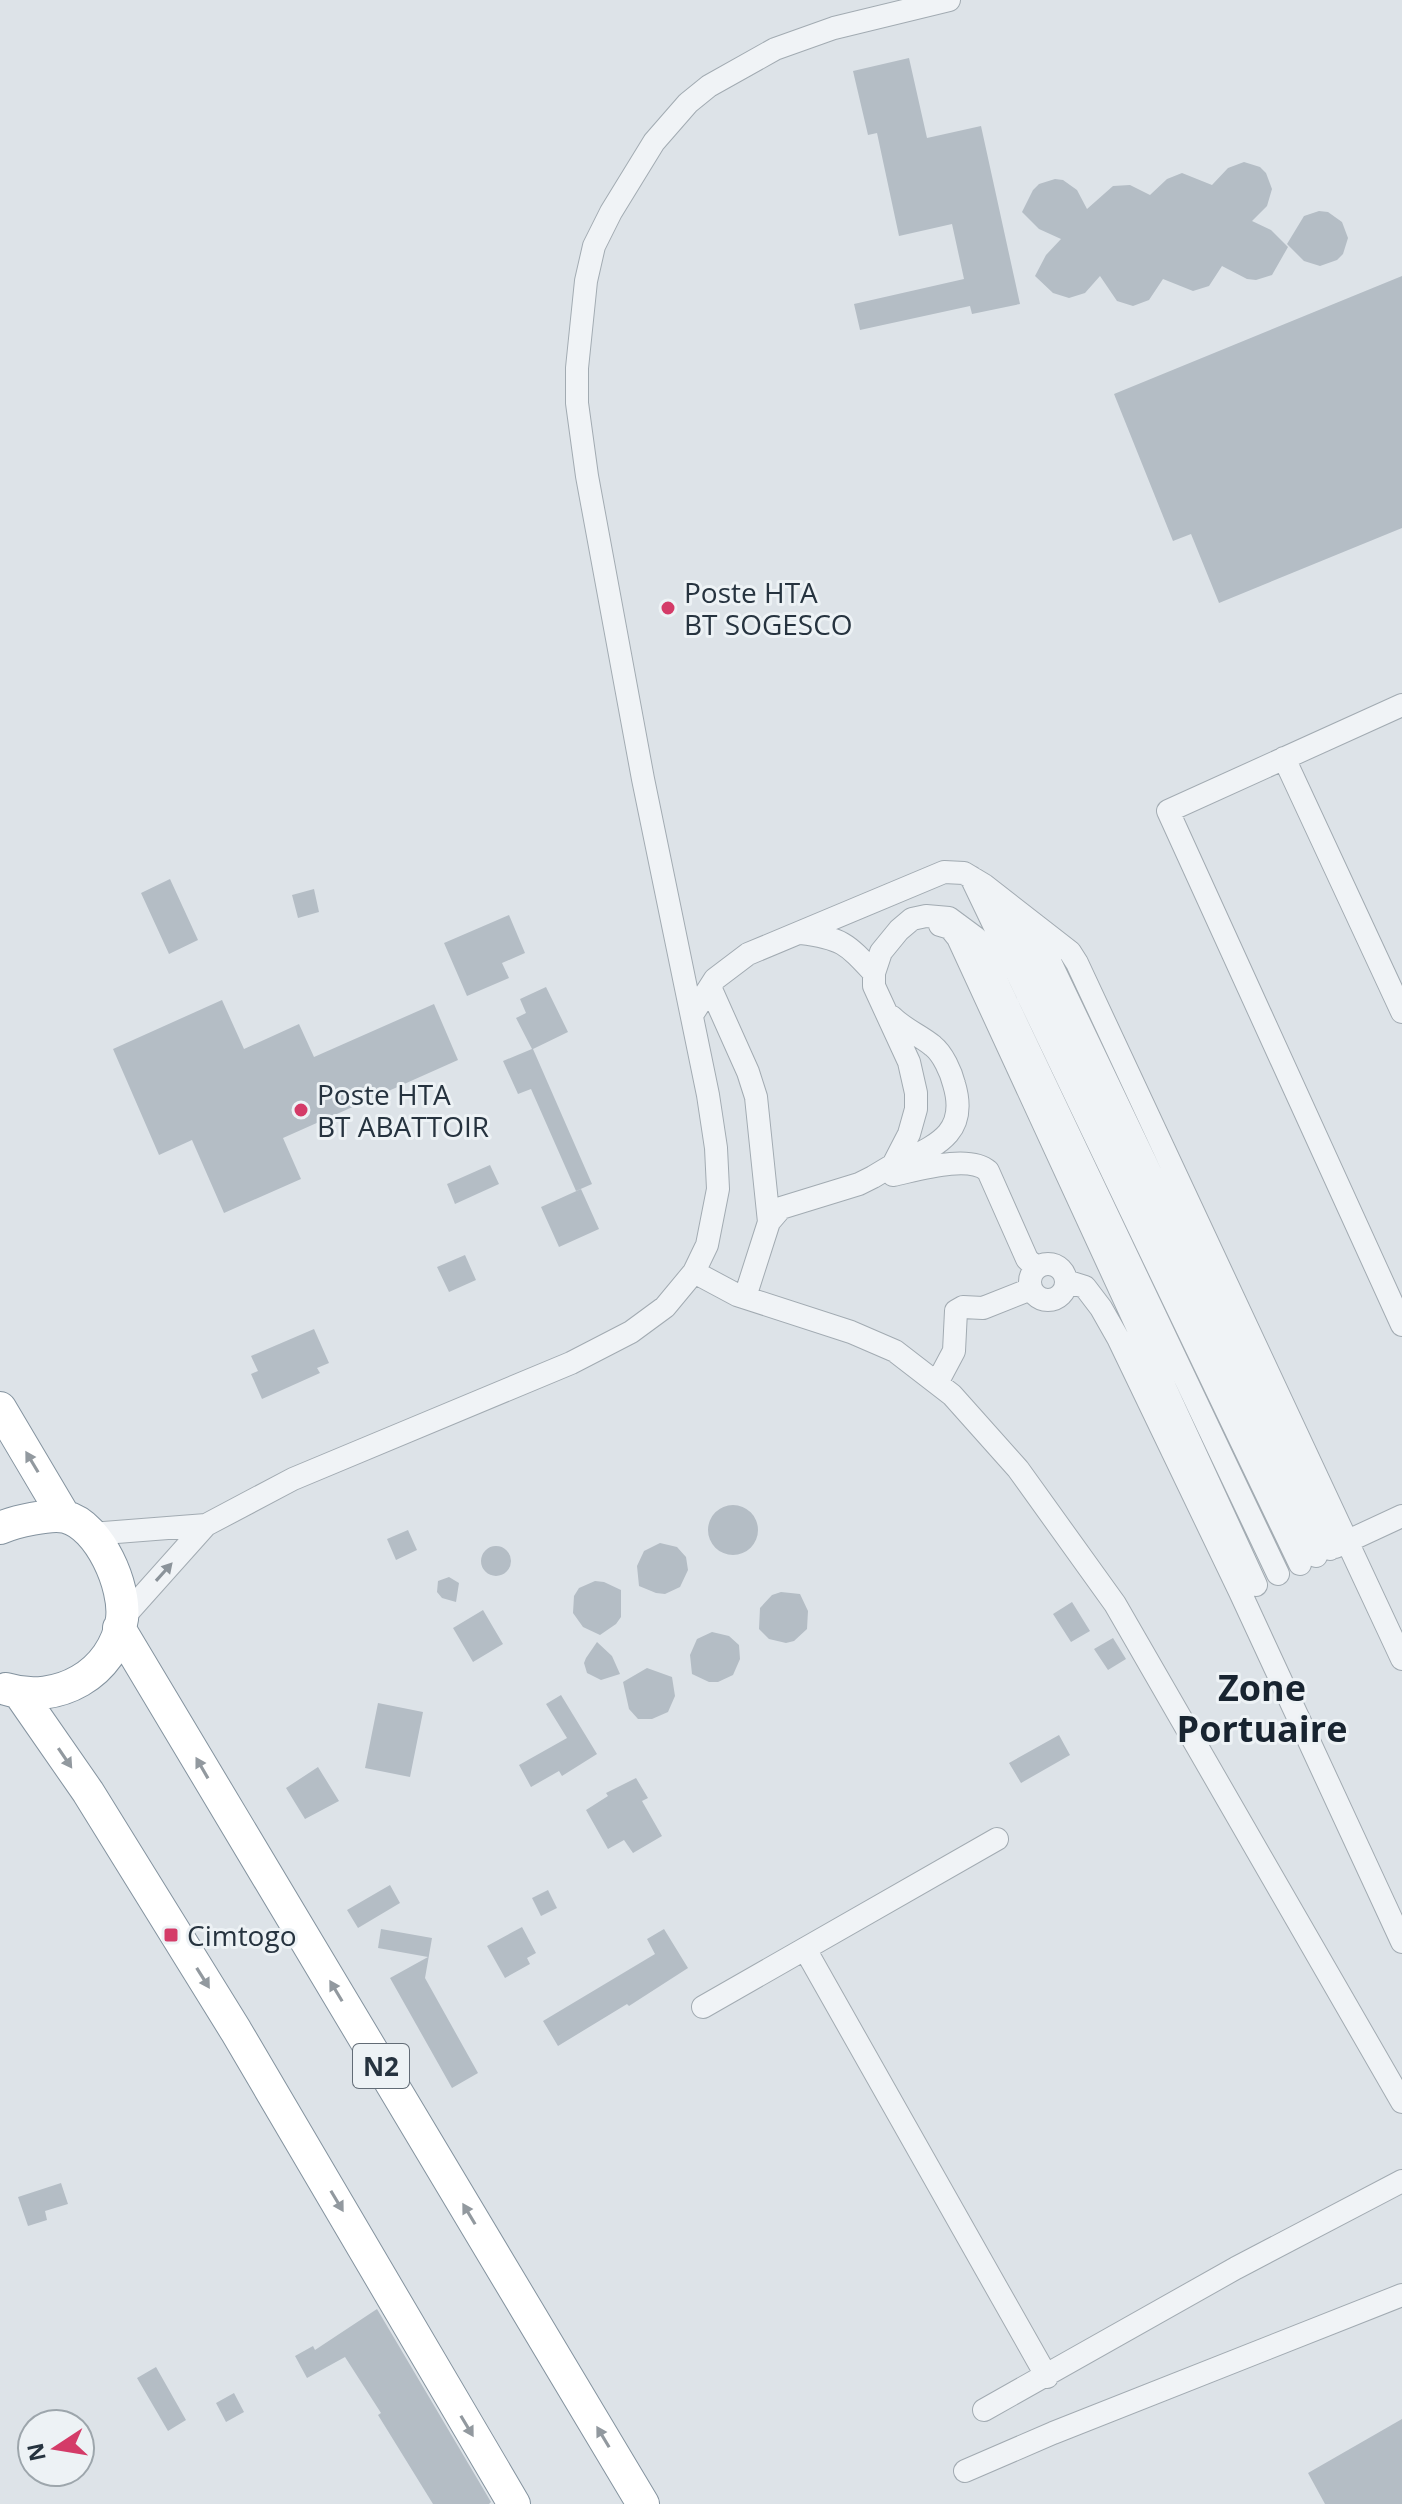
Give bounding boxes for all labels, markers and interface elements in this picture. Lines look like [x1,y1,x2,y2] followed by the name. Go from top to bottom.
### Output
[684,573,853,643] place label: Poste HTA BT SOGESCO
[659,599,677,617] marker: Poste HTA BT SOGESCO
[317,1075,489,1145] place label: Poste HTA BT ABATTOIR
[292,1101,310,1119] marker: Poste HTA BT ABATTOIR
[25,1451,39,1473] one-way arrow
[155,1563,173,1582] one-way arrow
[1177,1663,1347,1753] district label: Zone Portuaire
[57,1747,72,1768] one-way arrow
[196,1756,210,1779] one-way arrow
[187,1916,297,1954] place label: Cimtogo
[162,1926,180,1944] marker: Cimtogo
[196,1967,210,1989] one-way arrow
[329,1980,343,2002] one-way arrow
[353,2044,409,2088] road number: N2
[330,2190,344,2212] one-way arrow
[462,2203,476,2225] one-way arrow
[16,2408,96,2488] north arrow
[460,2415,474,2437] one-way arrow
[596,2426,610,2448] one-way arrow
[19,2440,52,2464] text: N

